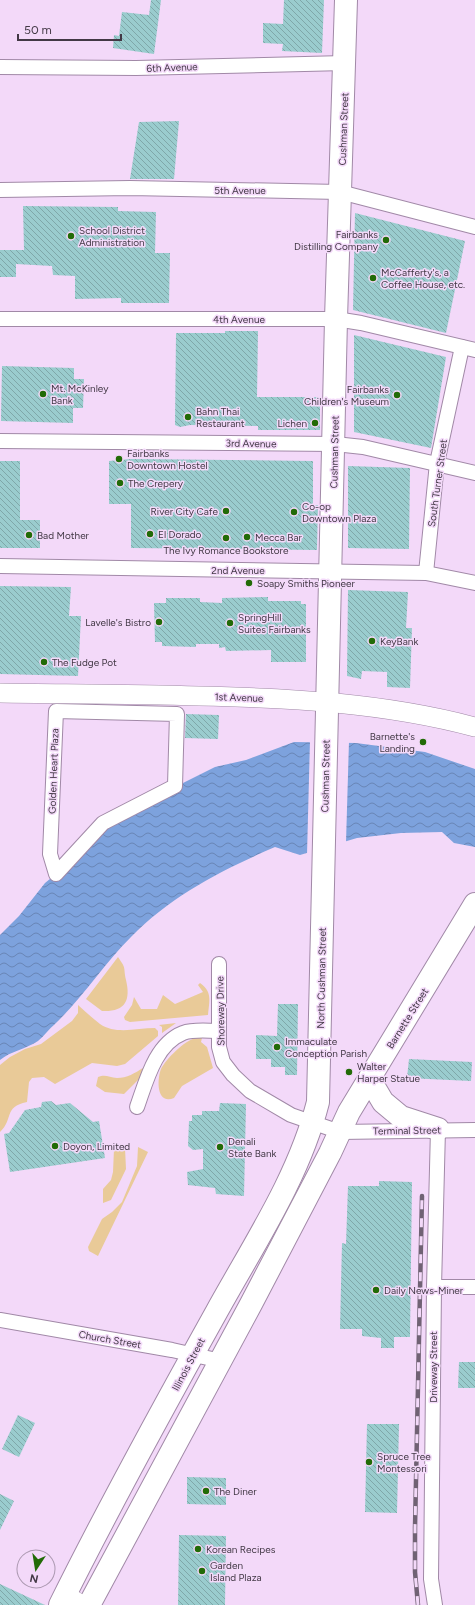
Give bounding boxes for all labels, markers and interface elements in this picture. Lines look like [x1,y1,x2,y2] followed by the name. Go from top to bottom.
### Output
[18,16,121,42] scale bar
[24,23,52,37] text: 50 m
[146,60,198,75] street label: 6th Avenue
[336,92,351,166] street label: Cushman Street
[214,184,266,197] street label: 5th Avenue
[79,224,145,249] place label: School District Administration
[294,228,379,253] place label: Fairbanks Distilling Company
[66,231,76,241] marker: School District Administration
[381,235,391,245] marker: Fairbanks Distilling Company
[381,266,465,291] place label: McCafferty's, a Coffee House, etc.
[368,273,378,283] marker: McCafferty's, a Coffee House, etc.
[213,313,265,326] street label: 4th Avenue
[51,382,109,407] place label: Mt. McKinley Bank
[304,383,389,408] place label: Fairbanks Children's Museum
[38,389,48,399] marker: Mt. McKinley Bank
[392,390,402,400] marker: Fairbanks Children's Museum
[196,405,245,430] place label: Bahn Thai Restaurant
[183,412,193,422] marker: Bahn Thai Restaurant
[327,415,342,488] street label: Cushman Street
[277,417,307,430] place label: Lichen
[310,418,320,428] marker: Lichen
[225,437,277,450] street label: 3rd Avenue
[425,438,450,528] street label: South Turner Street
[127,447,208,472] place label: Fairbanks Downtown Hostel
[114,454,124,464] marker: Fairbanks Downtown Hostel
[128,477,184,490] place label: The Crepery
[115,478,125,488] marker: The Crepery
[302,500,376,525] place label: Co-op Downtown Plaza
[151,505,219,518] place label: River City Cafe
[221,506,231,516] marker: River City Cafe
[289,507,299,517] marker: Co-op Downtown Plaza
[158,528,202,541] place label: El Dorado
[37,529,90,542] place label: Bad Mother
[145,529,155,539] marker: El Dorado
[24,530,34,540] marker: Bad Mother
[255,531,303,544] place label: Mecca Bar
[242,532,252,542] marker: Mecca Bar
[221,533,231,543] marker: The Ivy Romance Bookstore
[164,544,289,557] place label: The Ivy Romance Bookstore
[211,564,265,577] street label: 2nd Avenue
[257,577,355,590] place label: Soapy Smiths Pioneer
[244,578,254,588] marker: Soapy Smiths Pioneer
[238,611,311,636] place label: SpringHill Suites Fairbanks
[85,616,151,629] place label: Lavelle's Bistro
[154,617,164,627] marker: Lavelle's Bistro
[225,618,235,628] marker: SpringHill Suites Fairbanks
[380,635,418,648] place label: KeyBank
[367,636,377,646] marker: KeyBank
[52,656,117,669] place label: The Fudge Pot
[39,657,49,667] marker: The Fudge Pot
[214,690,264,705] street label: 1st Avenue
[46,728,61,814] street label: Golden Heart Plaza
[370,730,415,755] place label: Barnette's Landing
[418,737,428,747] marker: Barnette's Landing
[318,739,333,812] street label: Cushman Street
[314,927,329,1029] street label: North Cushman Street
[213,975,228,1046] street label: Shoreway Drive
[384,985,431,1051] street label: Barnette Street
[285,1035,367,1060] place label: Immaculate Conception Parish
[272,1042,282,1052] marker: Immaculate Conception Parish
[357,1060,421,1085] place label: Walter Harper Statue
[344,1067,354,1077] marker: Walter Harper Statue
[373,1123,441,1138] street label: Terminal Street
[228,1135,276,1160] place label: Denali State Bank
[63,1140,130,1153] place label: Doyon, Limited
[50,1141,60,1151] marker: Doyon, Limited
[215,1142,225,1152] marker: Denali State Bank
[384,1284,464,1297] place label: Daily News-Miner
[371,1285,381,1295] marker: Daily News-Miner
[78,1328,142,1351] street label: Church Street
[427,1331,440,1403] street label: Driveway Street
[169,1335,208,1393] street label: Illinois Street
[377,1450,431,1475] place label: Spruce Tree Montessori
[364,1457,374,1467] marker: Spruce Tree Montessori
[214,1485,257,1498] place label: The Diner
[201,1486,211,1496] marker: The Diner
[206,1543,276,1556] place label: Korean Recipes
[193,1544,203,1554] marker: Korean Recipes
[16,1549,56,1589] north arrow
[210,1559,262,1584] place label: Garden Island Plaza
[197,1566,207,1576] marker: Garden Island Plaza
[29,1571,40,1586] text: N

